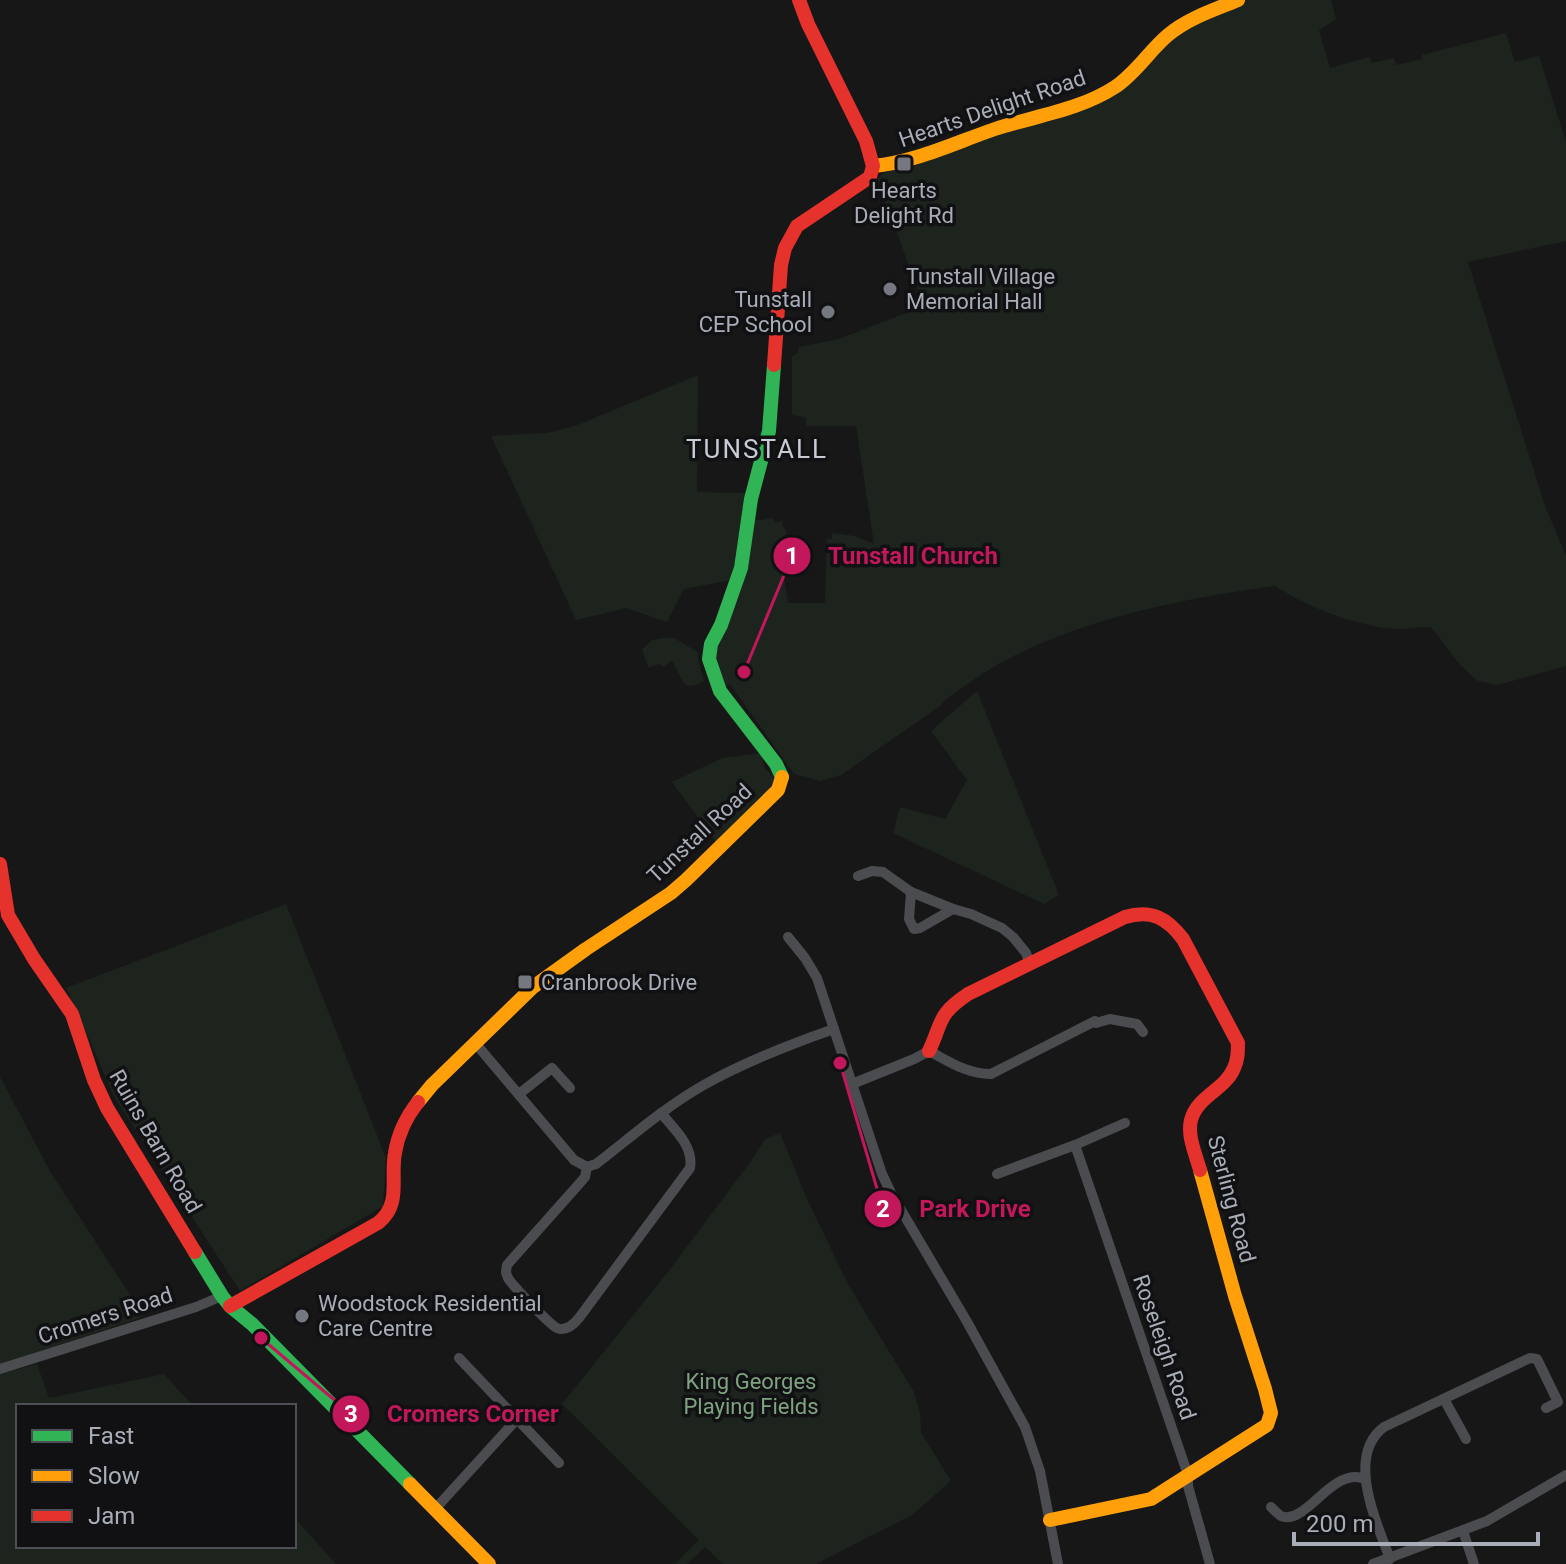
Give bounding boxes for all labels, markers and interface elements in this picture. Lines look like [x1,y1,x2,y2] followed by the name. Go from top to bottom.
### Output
[896,65,1089,152] street label: Hearts Delight Road
[895,155,913,173] marker: Hearts Delight Rd
[854,178,954,228] place label: Hearts Delight Rd
[906,264,1055,314] place label: Tunstall Village Memorial Hall
[881,280,899,298] marker: Tunstall Village Memorial Hall
[699,287,812,337] place label: Tunstall CEP School
[819,303,837,321] marker: Tunstall CEP School
[686,434,828,464] district label: TUNSTALL
[772,532,1014,580] callout: Tunstall Church
[785,542,799,570] text: 1
[828,542,998,570] text: Tunstall Church
[642,779,757,888] street label: Tunstall Road
[541,970,697,995] place label: Cranbrook Drive
[516,973,534,991] marker: Cranbrook Drive
[104,1065,207,1217] street label: Ruins Barn Road
[1203,1133,1260,1265] street label: Sterling Road
[863,1185,1047,1233] callout: Park Drive
[876,1195,890,1223] text: 2
[919,1195,1031,1223] text: Park Drive
[1128,1271,1201,1423] street label: Roseleigh Road
[35,1282,176,1349] street label: Cromers Road
[318,1291,542,1341] place label: Woodstock Residential Care Centre
[293,1307,311,1325] marker: Woodstock Residential Care Centre
[683,1369,819,1419] park label: King Georges Playing Fields
[331,1390,575,1438] callout: Cromers Corner
[344,1400,358,1428] text: 3
[387,1400,559,1428] text: Cromers Corner
[16,1404,296,1548] legend
[88,1422,134,1450] text: Fast
[88,1462,140,1490] text: Slow
[1294,1496,1538,1546] scale bar
[88,1502,135,1530] text: Jam
[1306,1510,1373,1538] text: 200 m

